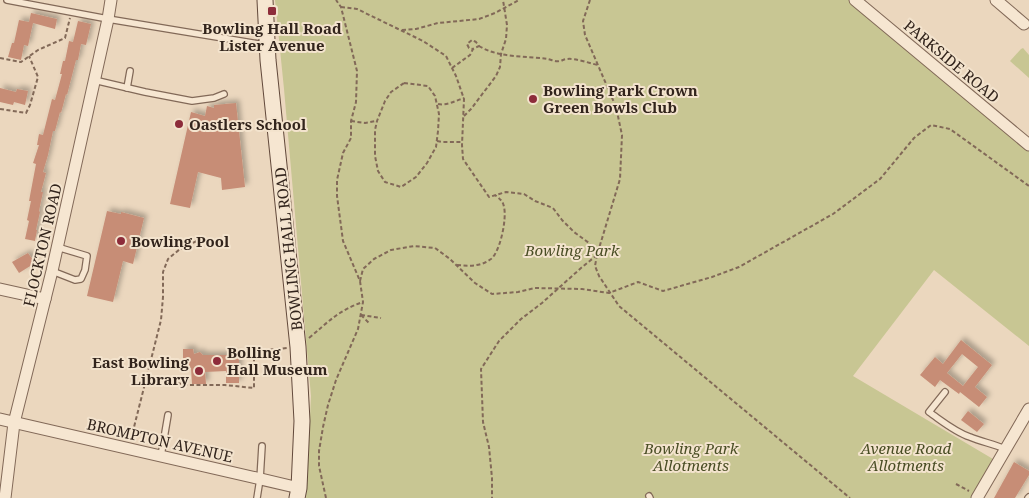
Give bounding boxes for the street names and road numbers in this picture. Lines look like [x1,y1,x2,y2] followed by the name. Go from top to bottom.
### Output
[900,15,1004,107] street label: PARKSIDE ROAD
[269,166,307,332] street label: BOWLING HALL ROAD
[18,181,66,309] street label: FLOCKTON ROAD
[85,413,235,467] street label: BROMPTON AVENUE

